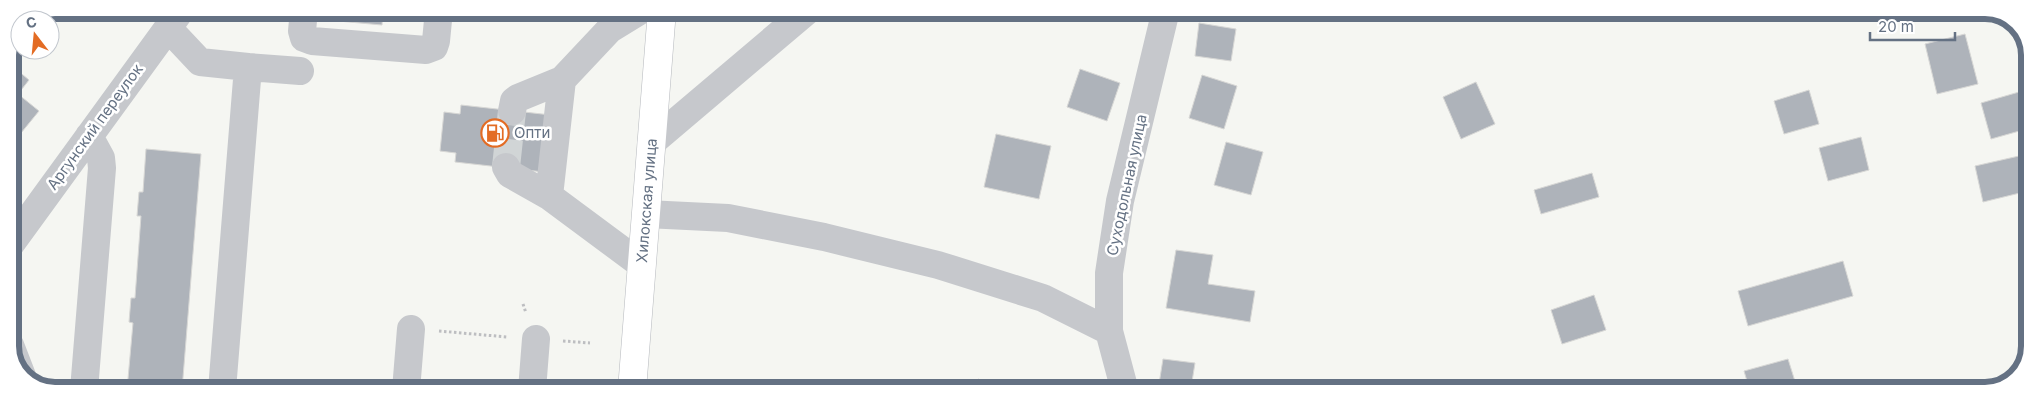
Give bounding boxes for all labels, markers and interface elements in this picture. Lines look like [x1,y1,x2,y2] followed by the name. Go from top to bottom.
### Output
[10,10,60,60] north arrow
[1870,10,1955,42] scale bar
[24,12,39,32] text: С
[1878,17,1914,36] text: 20 m
[43,60,147,193] street label: Аргунский переулок
[1102,112,1151,257] street label: Суходольная улица
[480,118,510,148] fuel station icon: Опти
[514,123,550,142] place label: Опти
[632,138,661,264] street label: Хилокская улица

